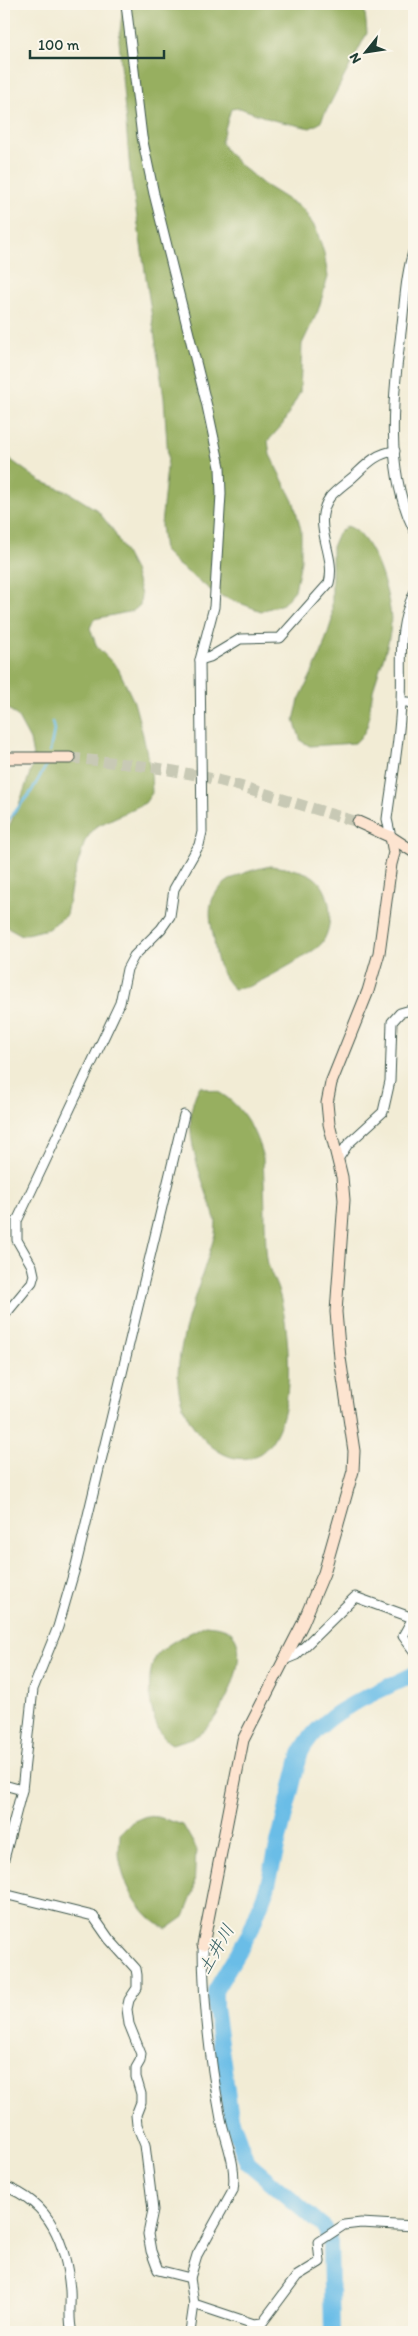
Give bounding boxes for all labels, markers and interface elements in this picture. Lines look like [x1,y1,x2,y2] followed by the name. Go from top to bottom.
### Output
[30,28,164,60] scale bar
[340,28,390,78] north arrow
[38,36,80,54] text: 100 m
[345,50,365,67] text: N
[193,1920,239,1978] water label: 土井川

